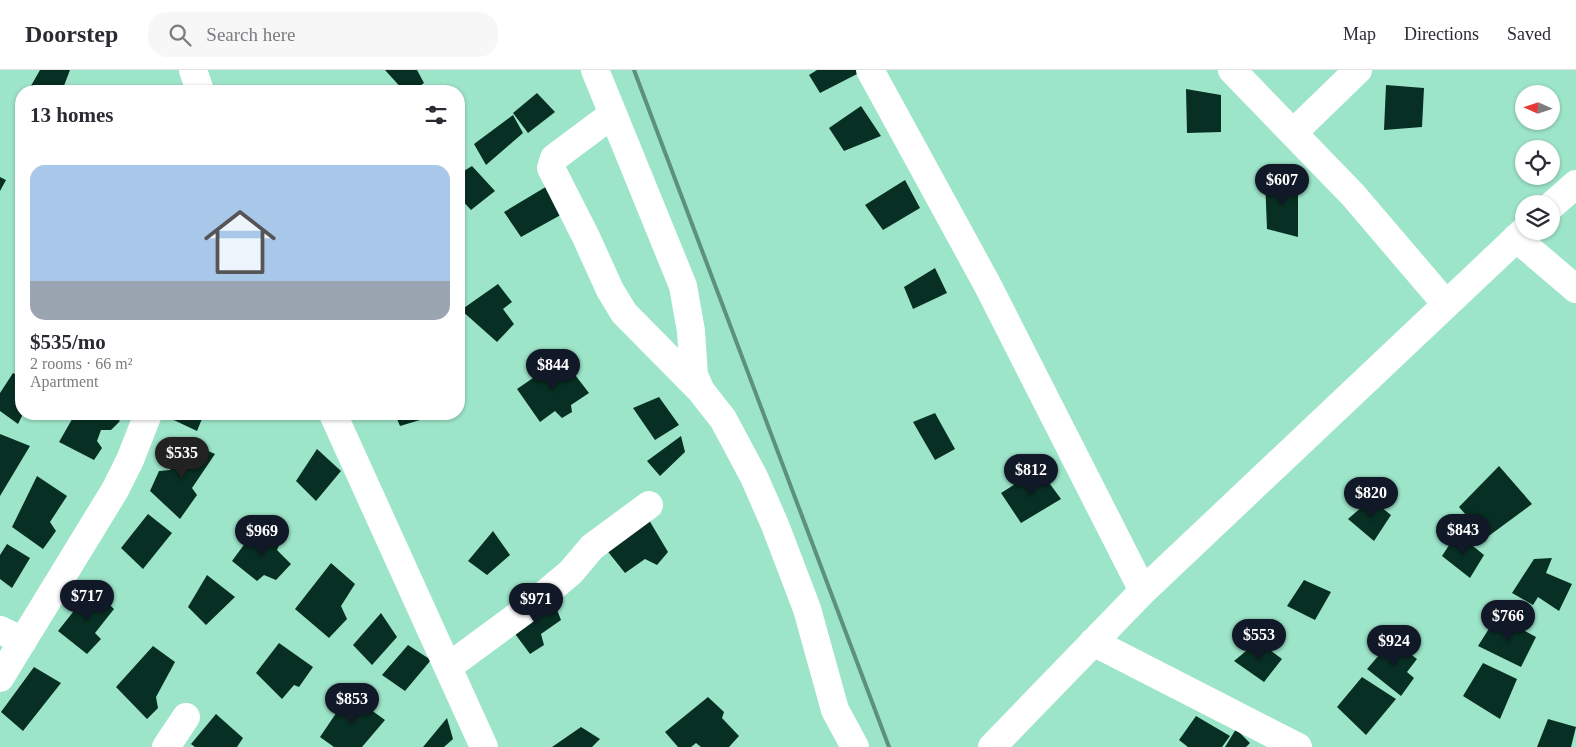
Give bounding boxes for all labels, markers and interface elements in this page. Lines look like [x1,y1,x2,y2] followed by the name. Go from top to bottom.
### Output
[148,12,498,57] search box
[25,21,118,47] text: Doorstep
[166,21,194,49] icon: search
[206,24,295,45] text: Search here
[1343,24,1376,44] text: Map
[1404,24,1479,44] text: Directions
[1507,24,1551,44] text: Saved
[1515,85,1560,130] north arrow
[1515,85,1560,240] map controls
[422,101,450,129] icon: filters
[30,103,113,127] text: 13 homes
[1515,140,1560,185] button: locate
[1252,164,1312,206] pin: $607
[1266,171,1298,188] text: $607
[1515,195,1560,240] button: layers
[195,197,285,287] icon: home
[30,330,106,354] text: $535/mo
[523,348,583,391] pin: $844
[30,355,133,372] text: 2 rooms · 66 m²
[537,356,569,373] text: $844
[30,373,98,390] text: Apartment
[152,436,212,479] pin: $535
[166,444,198,461] text: $535
[1001,454,1061,496] pin: $812
[1015,461,1047,478] text: $812
[1341,476,1401,519] pin: $820
[1355,484,1387,501] text: $820
[232,514,292,557] pin: $969
[1433,514,1493,556] pin: $843
[1447,521,1479,538] text: $843
[246,522,278,539] text: $969
[57,580,117,622] pin: $717
[506,582,566,625] pin: $971
[71,587,103,604] text: $717
[520,590,552,607] text: $971
[1478,600,1538,642] pin: $766
[1492,607,1524,624] text: $766
[1229,618,1289,661] pin: $553
[1364,624,1424,667] pin: $924
[1243,626,1275,643] text: $553
[1378,632,1410,649] text: $924
[322,682,382,725] pin: $853
[336,690,368,707] text: $853

